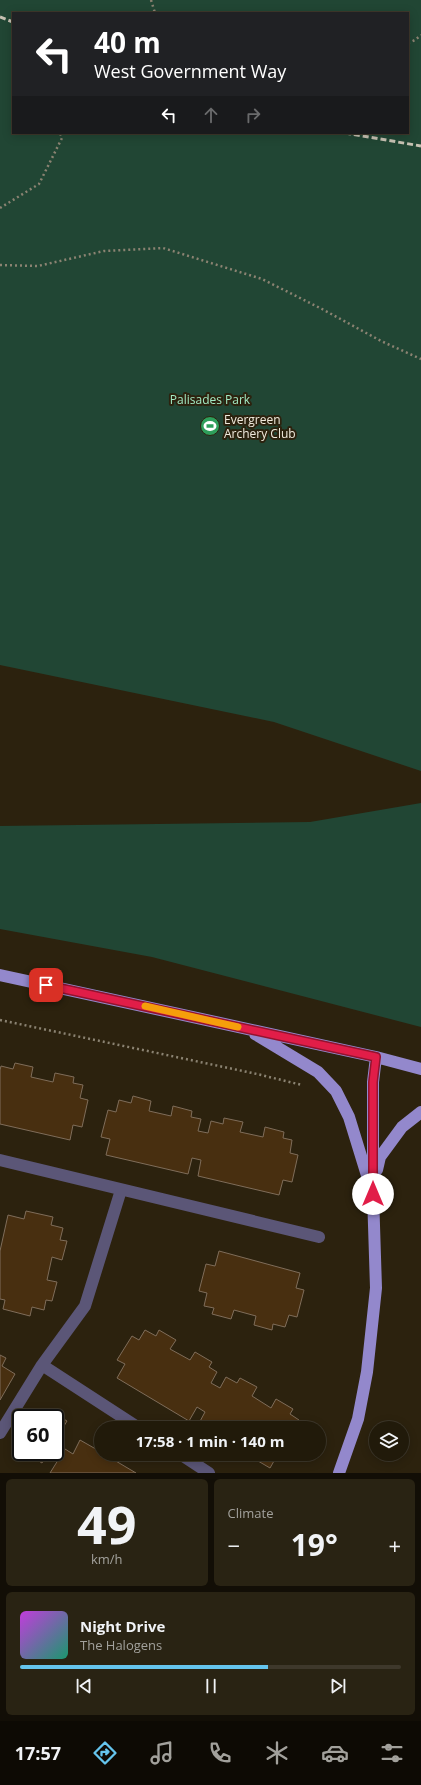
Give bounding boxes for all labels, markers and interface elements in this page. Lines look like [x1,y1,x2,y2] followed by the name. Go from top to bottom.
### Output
[94,23,161,61] text: 40 m
[28,28,80,80] icon: left
[94,59,286,83] text: West Government Way
[158,104,180,126] icon: left
[200,104,222,126] icon: ahead
[242,104,264,126] icon: right
[170,391,251,408] park label: Palisades Park
[224,411,296,442] place label: Evergreen Archery Club
[199,415,221,437] sports icon: Evergreen Archery Club
[29,968,63,1002] pin
[35,974,57,996] icon: arrive
[352,1173,394,1215] position arrow
[12,1409,64,1461] speed limit sign: 60
[369,1421,409,1461] map controls
[369,1421,409,1461] button: layers
[136,1431,284,1451] text: 17:58 · 1 min · 140 m
[77,1488,136,1559] text: 49
[228,1504,273,1522] text: Climate
[291,1524,338,1565] text: 19°
[228,1530,240,1560] text: −
[388,1530,401,1560] text: +
[91,1550,123,1568] text: km/h
[80,1616,165,1636] text: Night Drive
[80,1636,162,1654] text: The Halogens
[73,1675,95,1697] icon: previous
[200,1675,222,1697] icon: pause
[327,1675,349,1697] icon: next
[91,1739,119,1767] icon: directions
[148,1739,176,1767] icon: music
[206,1739,234,1767] icon: phone
[263,1739,291,1767] icon: climate
[321,1739,349,1767] icon: car
[378,1739,406,1767] icon: filters
[15,1741,61,1765] text: 17:57

